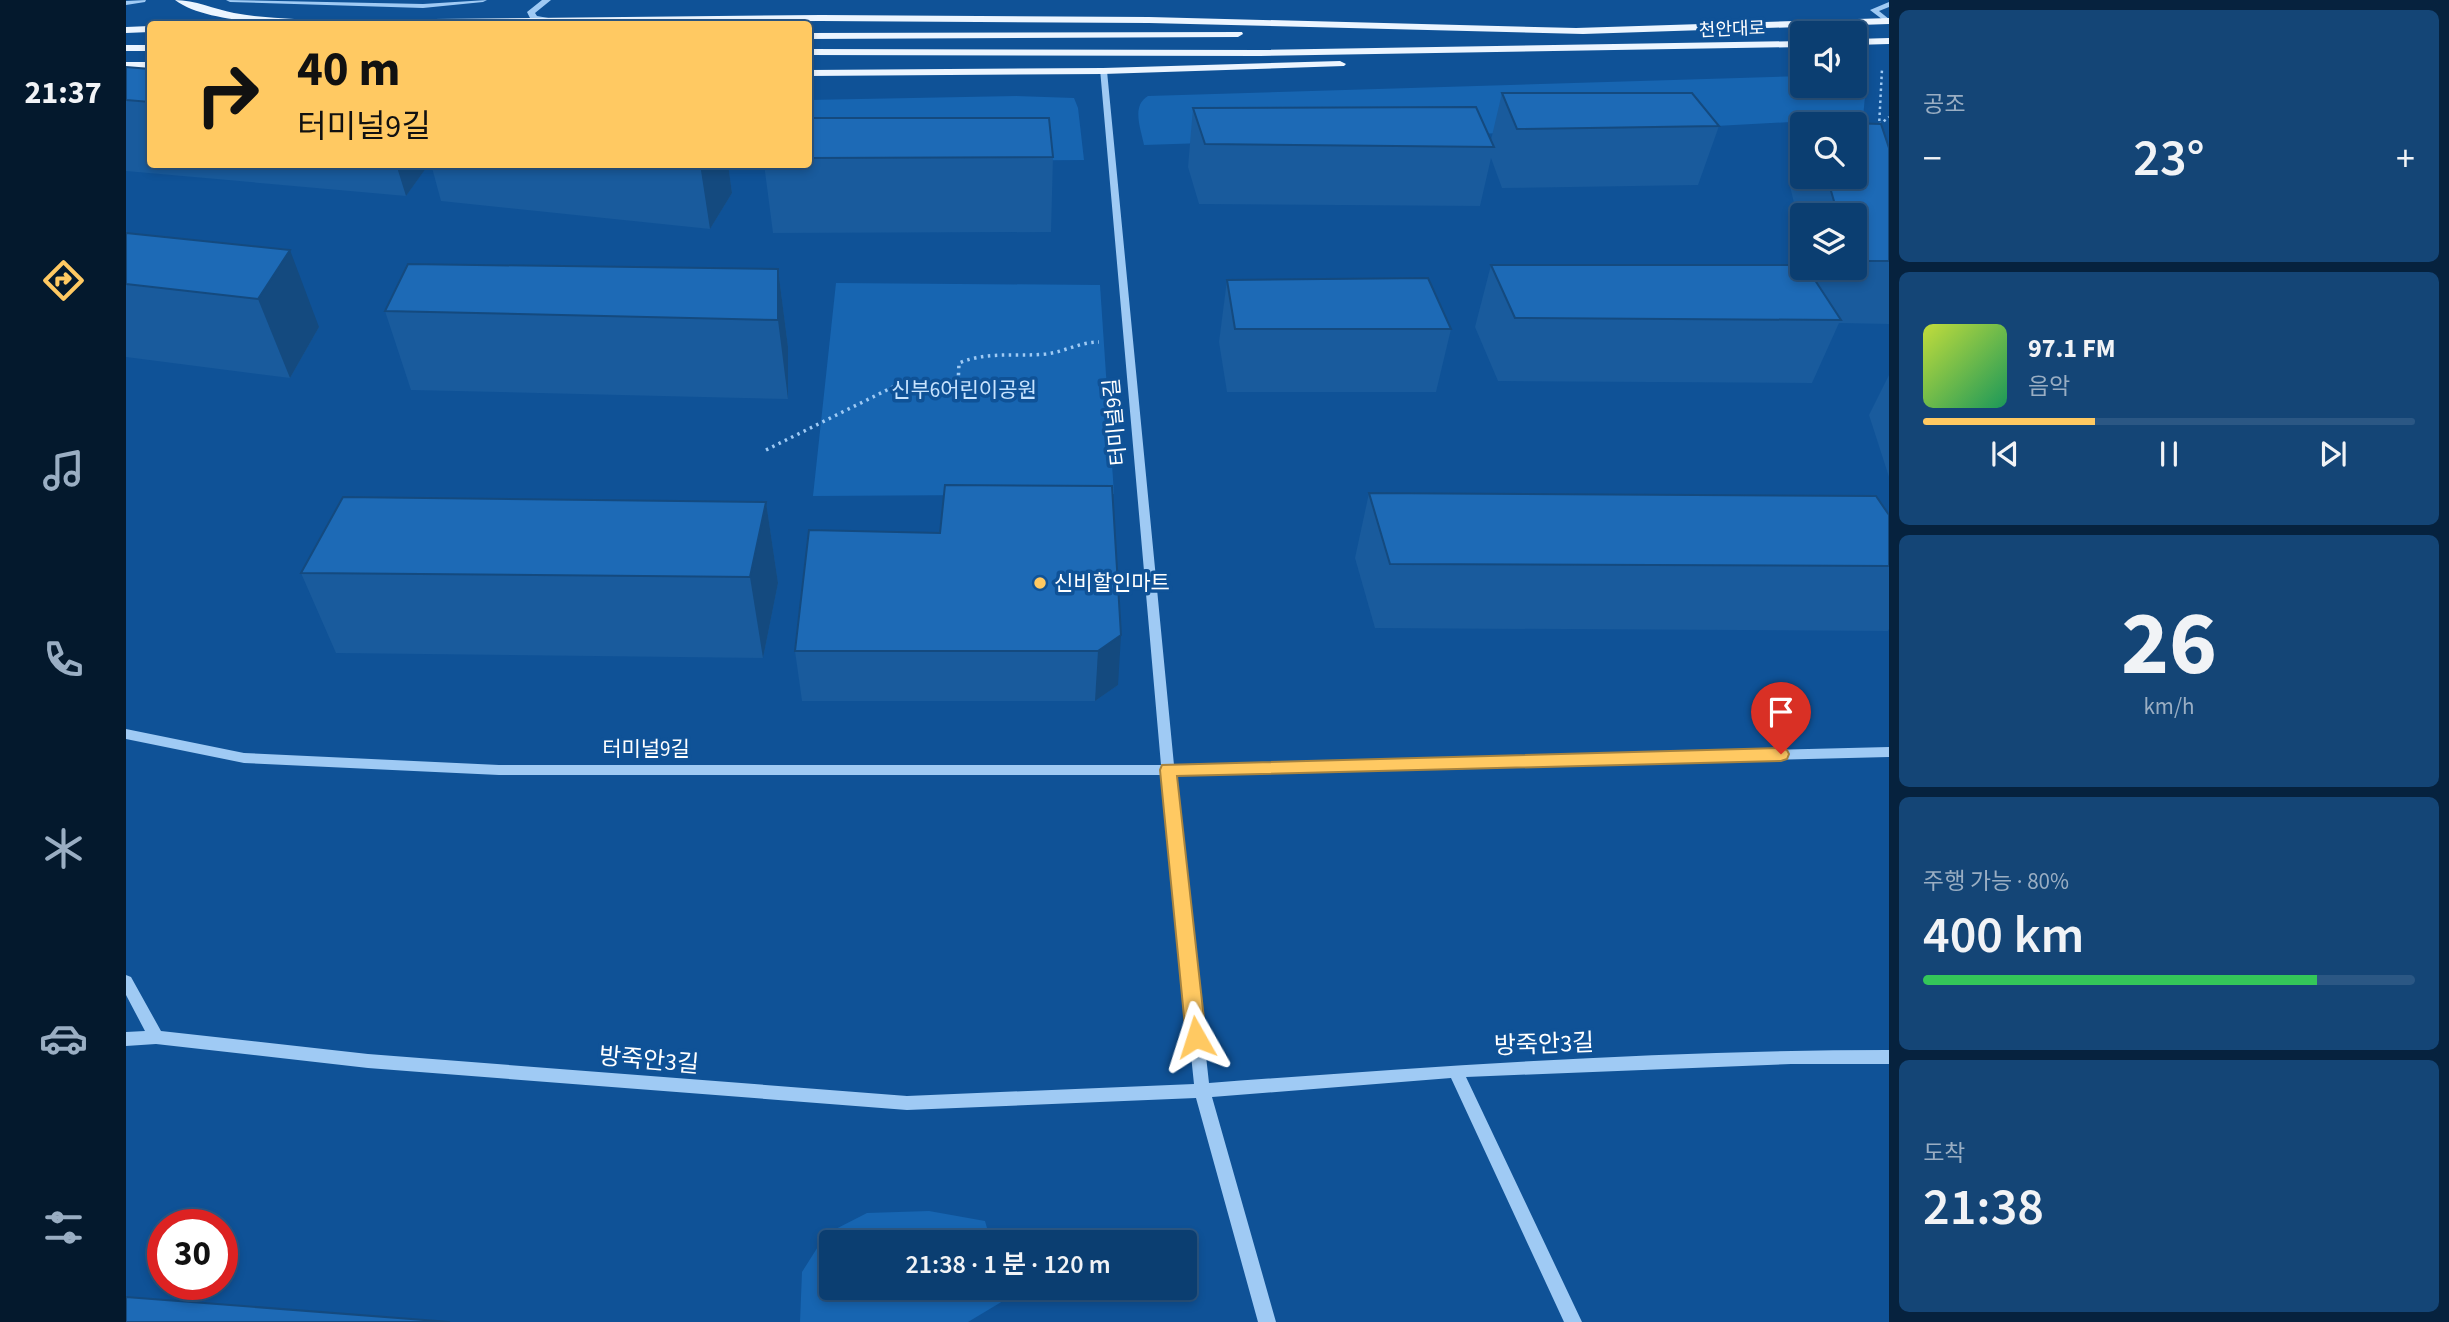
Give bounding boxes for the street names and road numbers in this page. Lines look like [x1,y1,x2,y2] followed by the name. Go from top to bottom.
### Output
[1698,16,1766,43] street label: 천안대로
[1096,377,1134,467] street label: 터미널9길
[602,734,690,764] street label: 터미널9길
[1493,1025,1595,1064] street label: 방죽안3길
[597,1039,700,1082] street label: 방죽안3길

